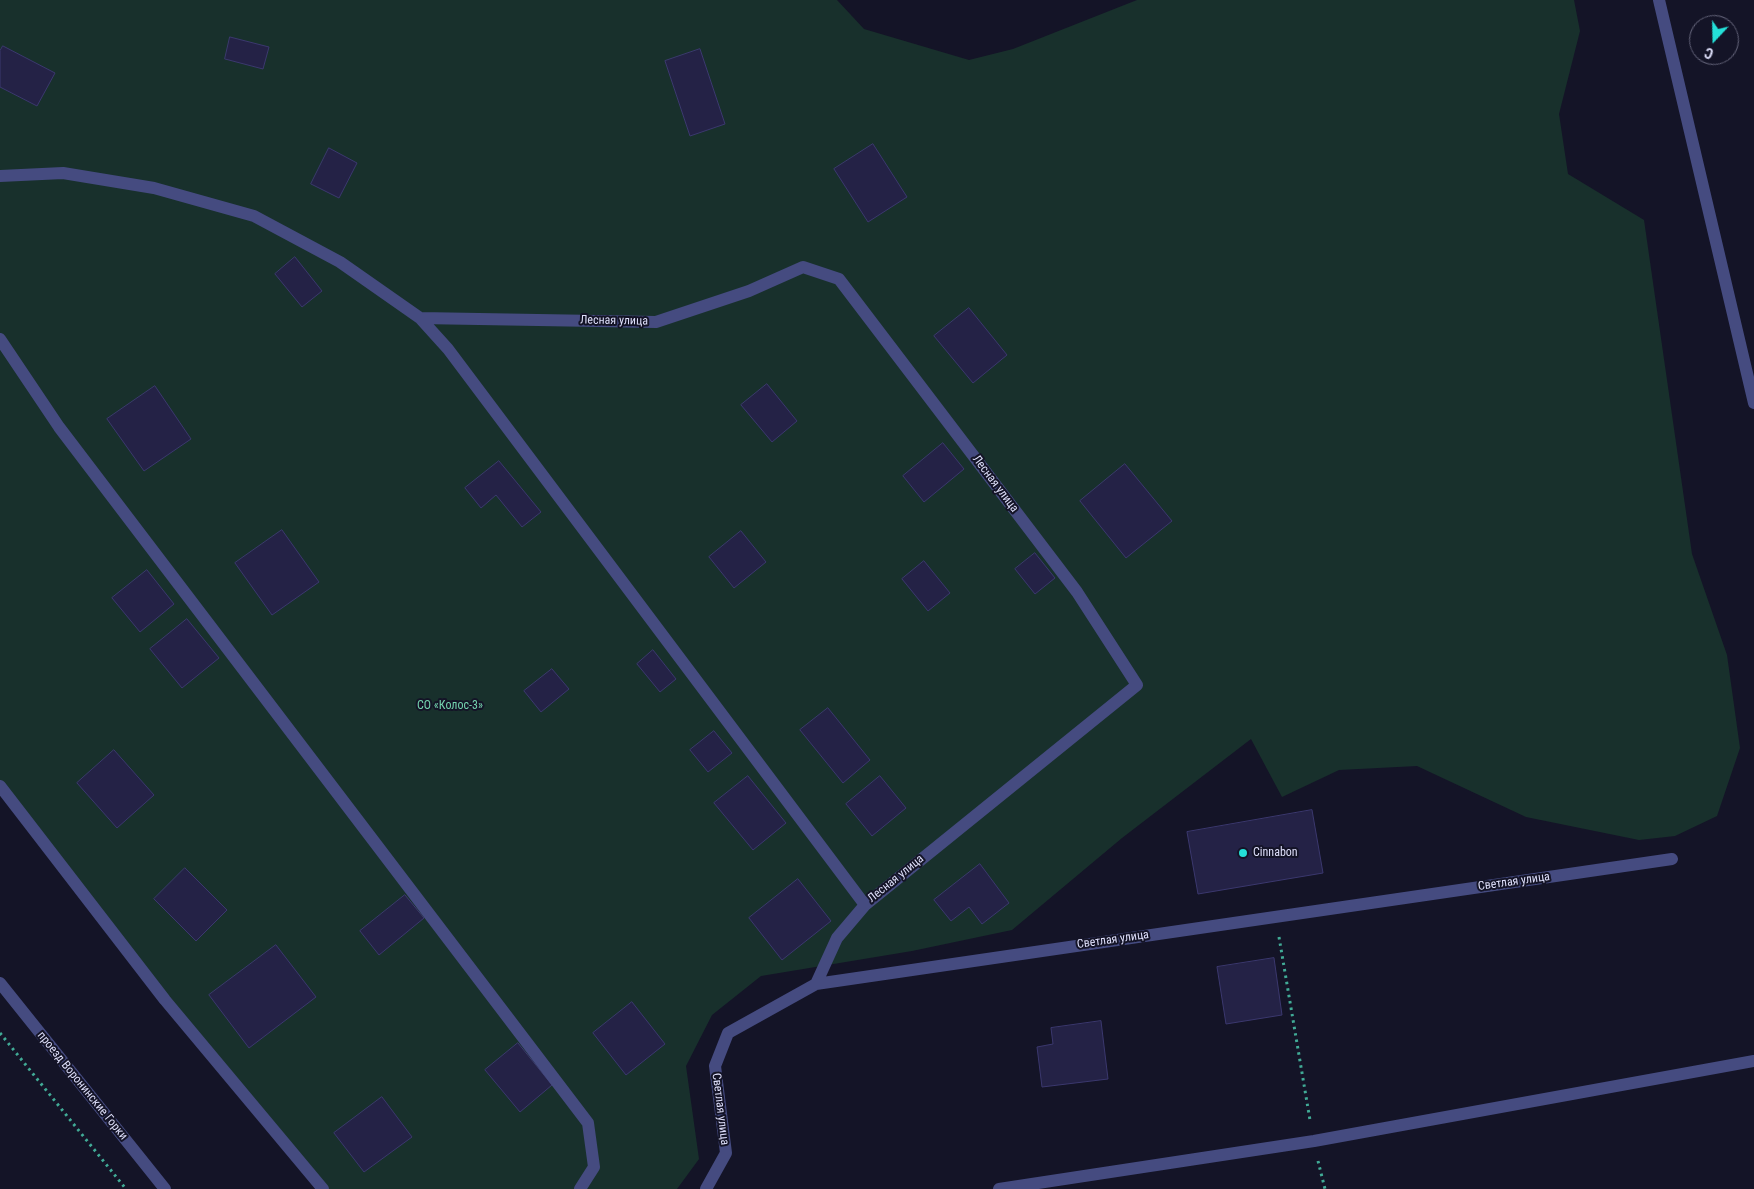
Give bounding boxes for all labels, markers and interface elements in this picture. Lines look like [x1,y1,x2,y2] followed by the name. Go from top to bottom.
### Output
[1689,15,1739,65] north arrow
[1702,44,1716,62] text: С
[580,313,648,329] street label: Лесная улица
[969,453,1021,515] street label: Лесная улица
[417,699,483,713] park label: СО «Колос-3»
[1253,846,1298,860] place label: Cinnabon
[1237,847,1249,859] marker: Cinnabon
[865,852,927,906] street label: Лесная улица
[1477,870,1551,894] street label: Светлая улица
[1076,928,1150,952] street label: Светлая улица
[34,1029,130,1143] street label: проезд Воронинские Горки
[708,1072,732,1146] street label: Светлая улица

